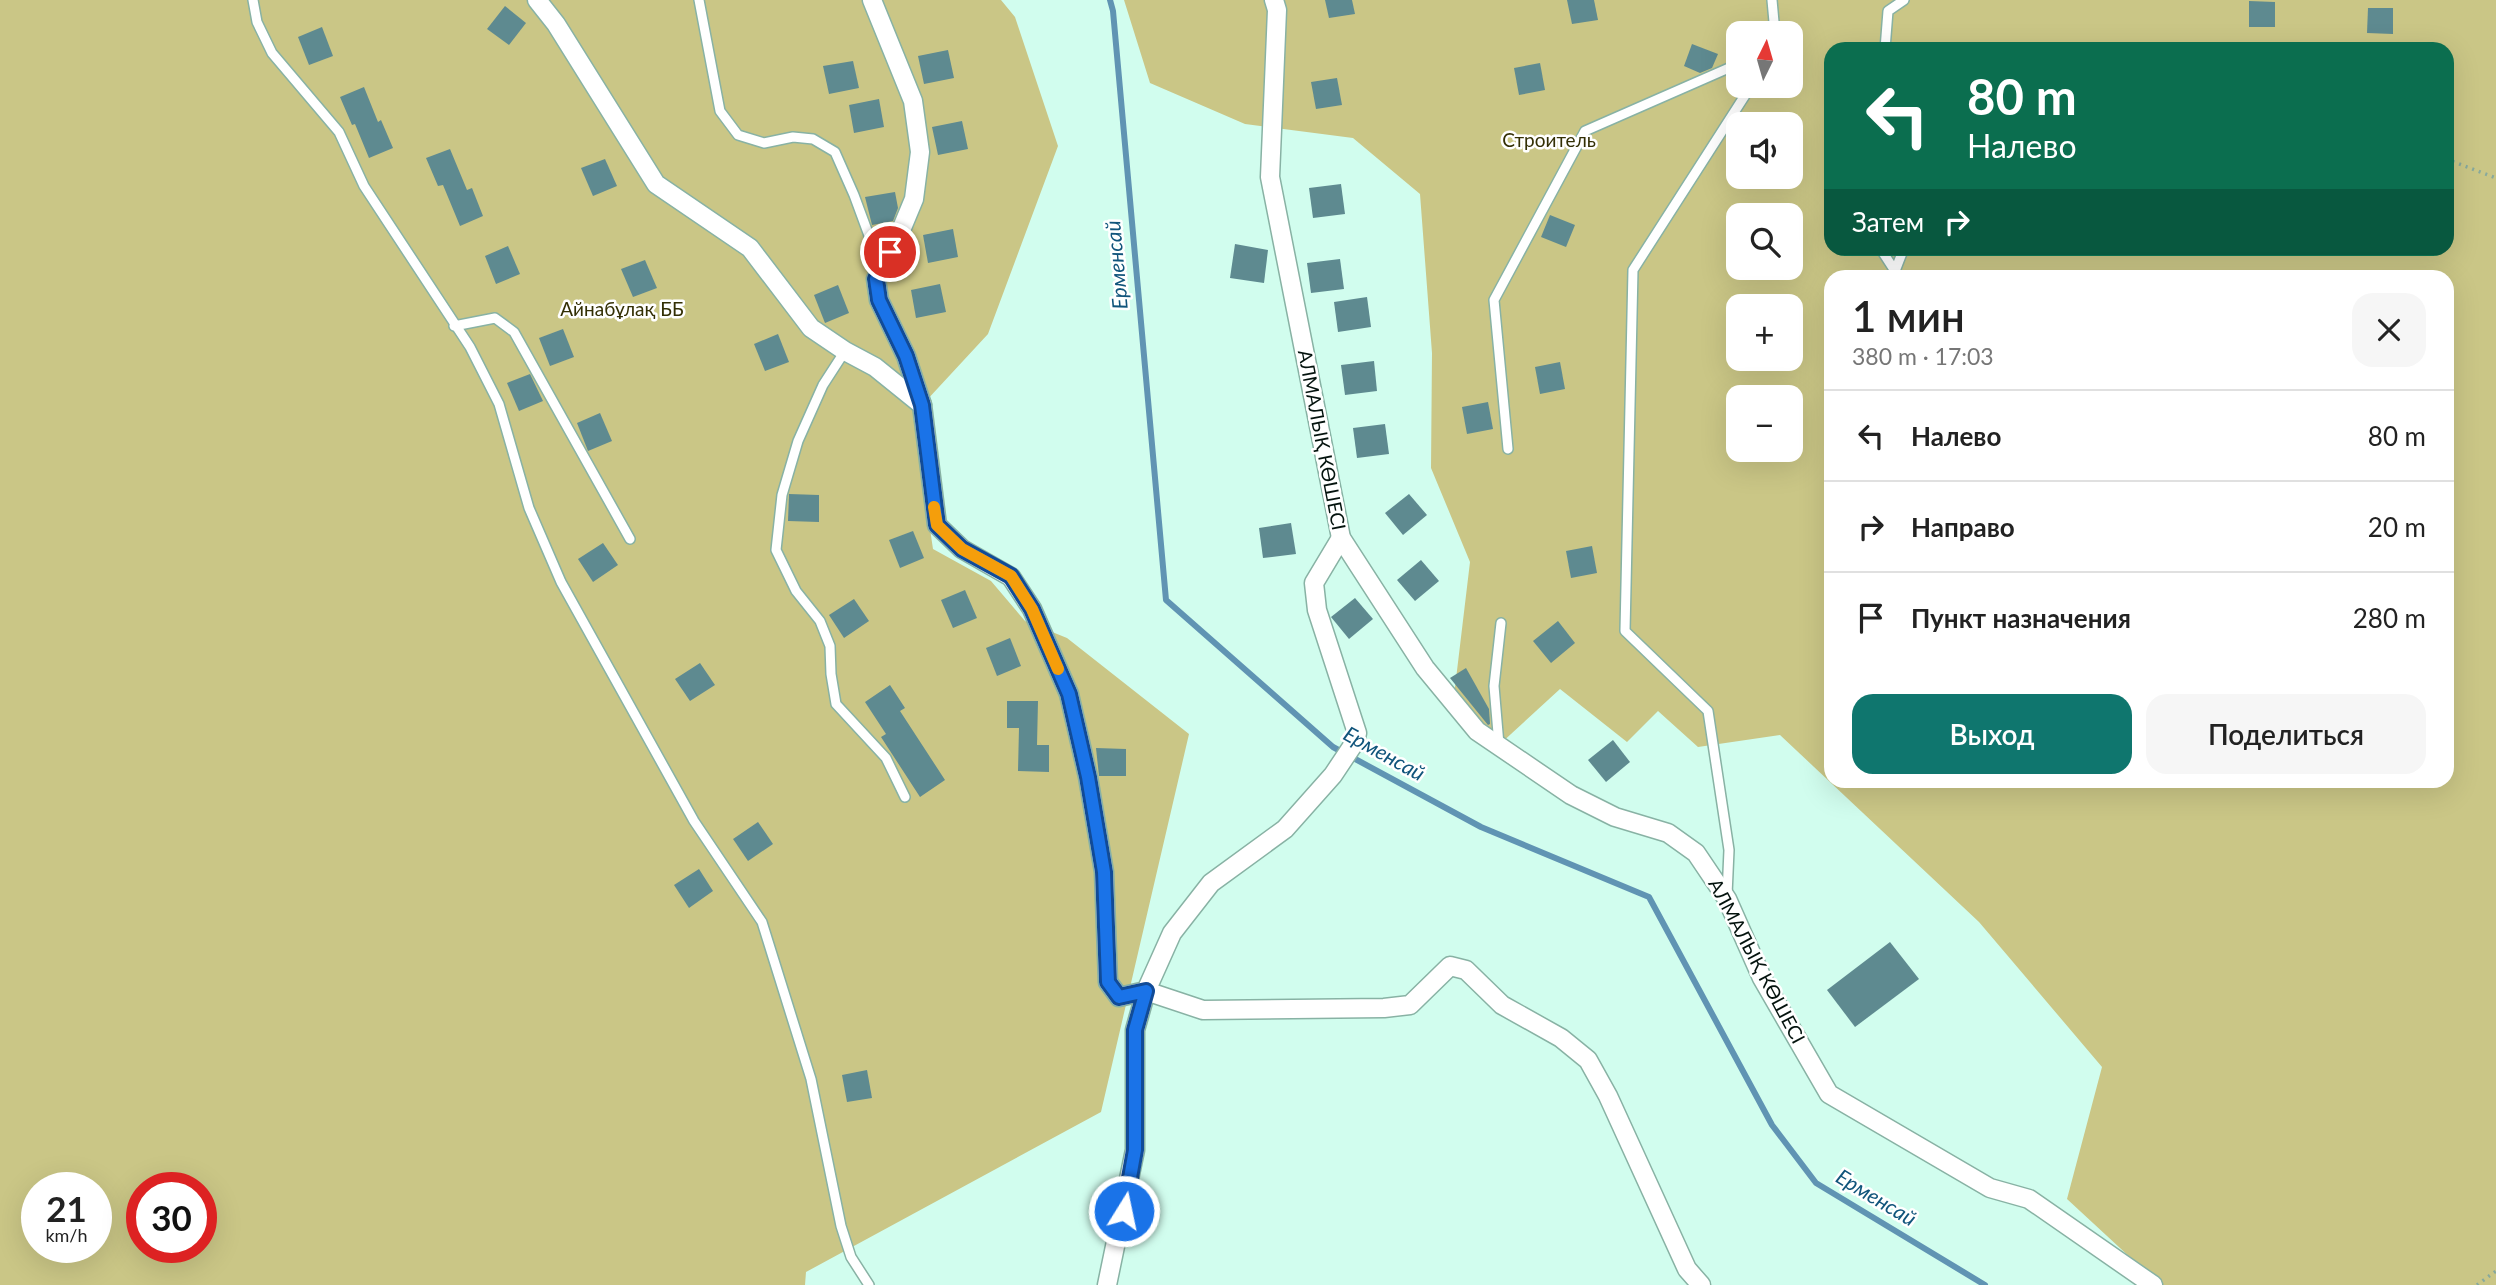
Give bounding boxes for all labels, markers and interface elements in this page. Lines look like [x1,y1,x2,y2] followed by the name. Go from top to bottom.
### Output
[1726,21,1802,98] north arrow
[1726,21,1803,462] map controls
[1967,67,2077,125] text: 80 m
[1852,70,1943,161] icon: left
[1726,112,1803,189] button: sound
[1967,126,2077,165] text: Налево
[1502,128,1596,151] park label: Строитель
[1726,203,1803,280] button: search
[1938,203,1976,241] icon: right
[1852,206,1924,238] text: Затем
[1099,220,1132,311] water label: Ерменсай
[860,222,920,282] pin
[871,233,909,271] icon: arrive
[1852,291,1965,341] text: 1 мин
[2352,293,2426,367] button: close
[1726,294,1803,371] button: +
[560,297,684,320] park label: Айнабұлақ ББ
[1852,342,1994,370] text: 380 m · 17:03
[1294,348,1351,532] street label: АЛМАЛЫҚ КӨШЕСІ
[1726,385,1803,462] button: −
[1852,417,1890,455] icon: left
[1911,420,2001,452] text: Налево
[2368,420,2426,452] text: 80 m
[1852,508,1890,546] icon: right
[1911,511,2015,543] text: Направо
[2368,511,2426,543] text: 20 m
[1852,599,1890,637] icon: arrive
[1911,602,2131,634] text: Пункт назначения
[2353,602,2426,634] text: 280 m
[1852,694,2132,774] button: Выход
[2146,694,2426,774] button: Поделиться
[1340,720,1430,785] water label: Ерменсай
[1704,874,1811,1047] street label: АЛМАЛЫҚ КӨШЕСІ
[1832,1163,1921,1230] water label: Ерменсай
[126,1172,217,1263] speed limit sign: 30
[1087,1174,1161,1248] position arrow
[46,1187,87,1229] text: 21
[45,1224,88,1246] text: km/h

